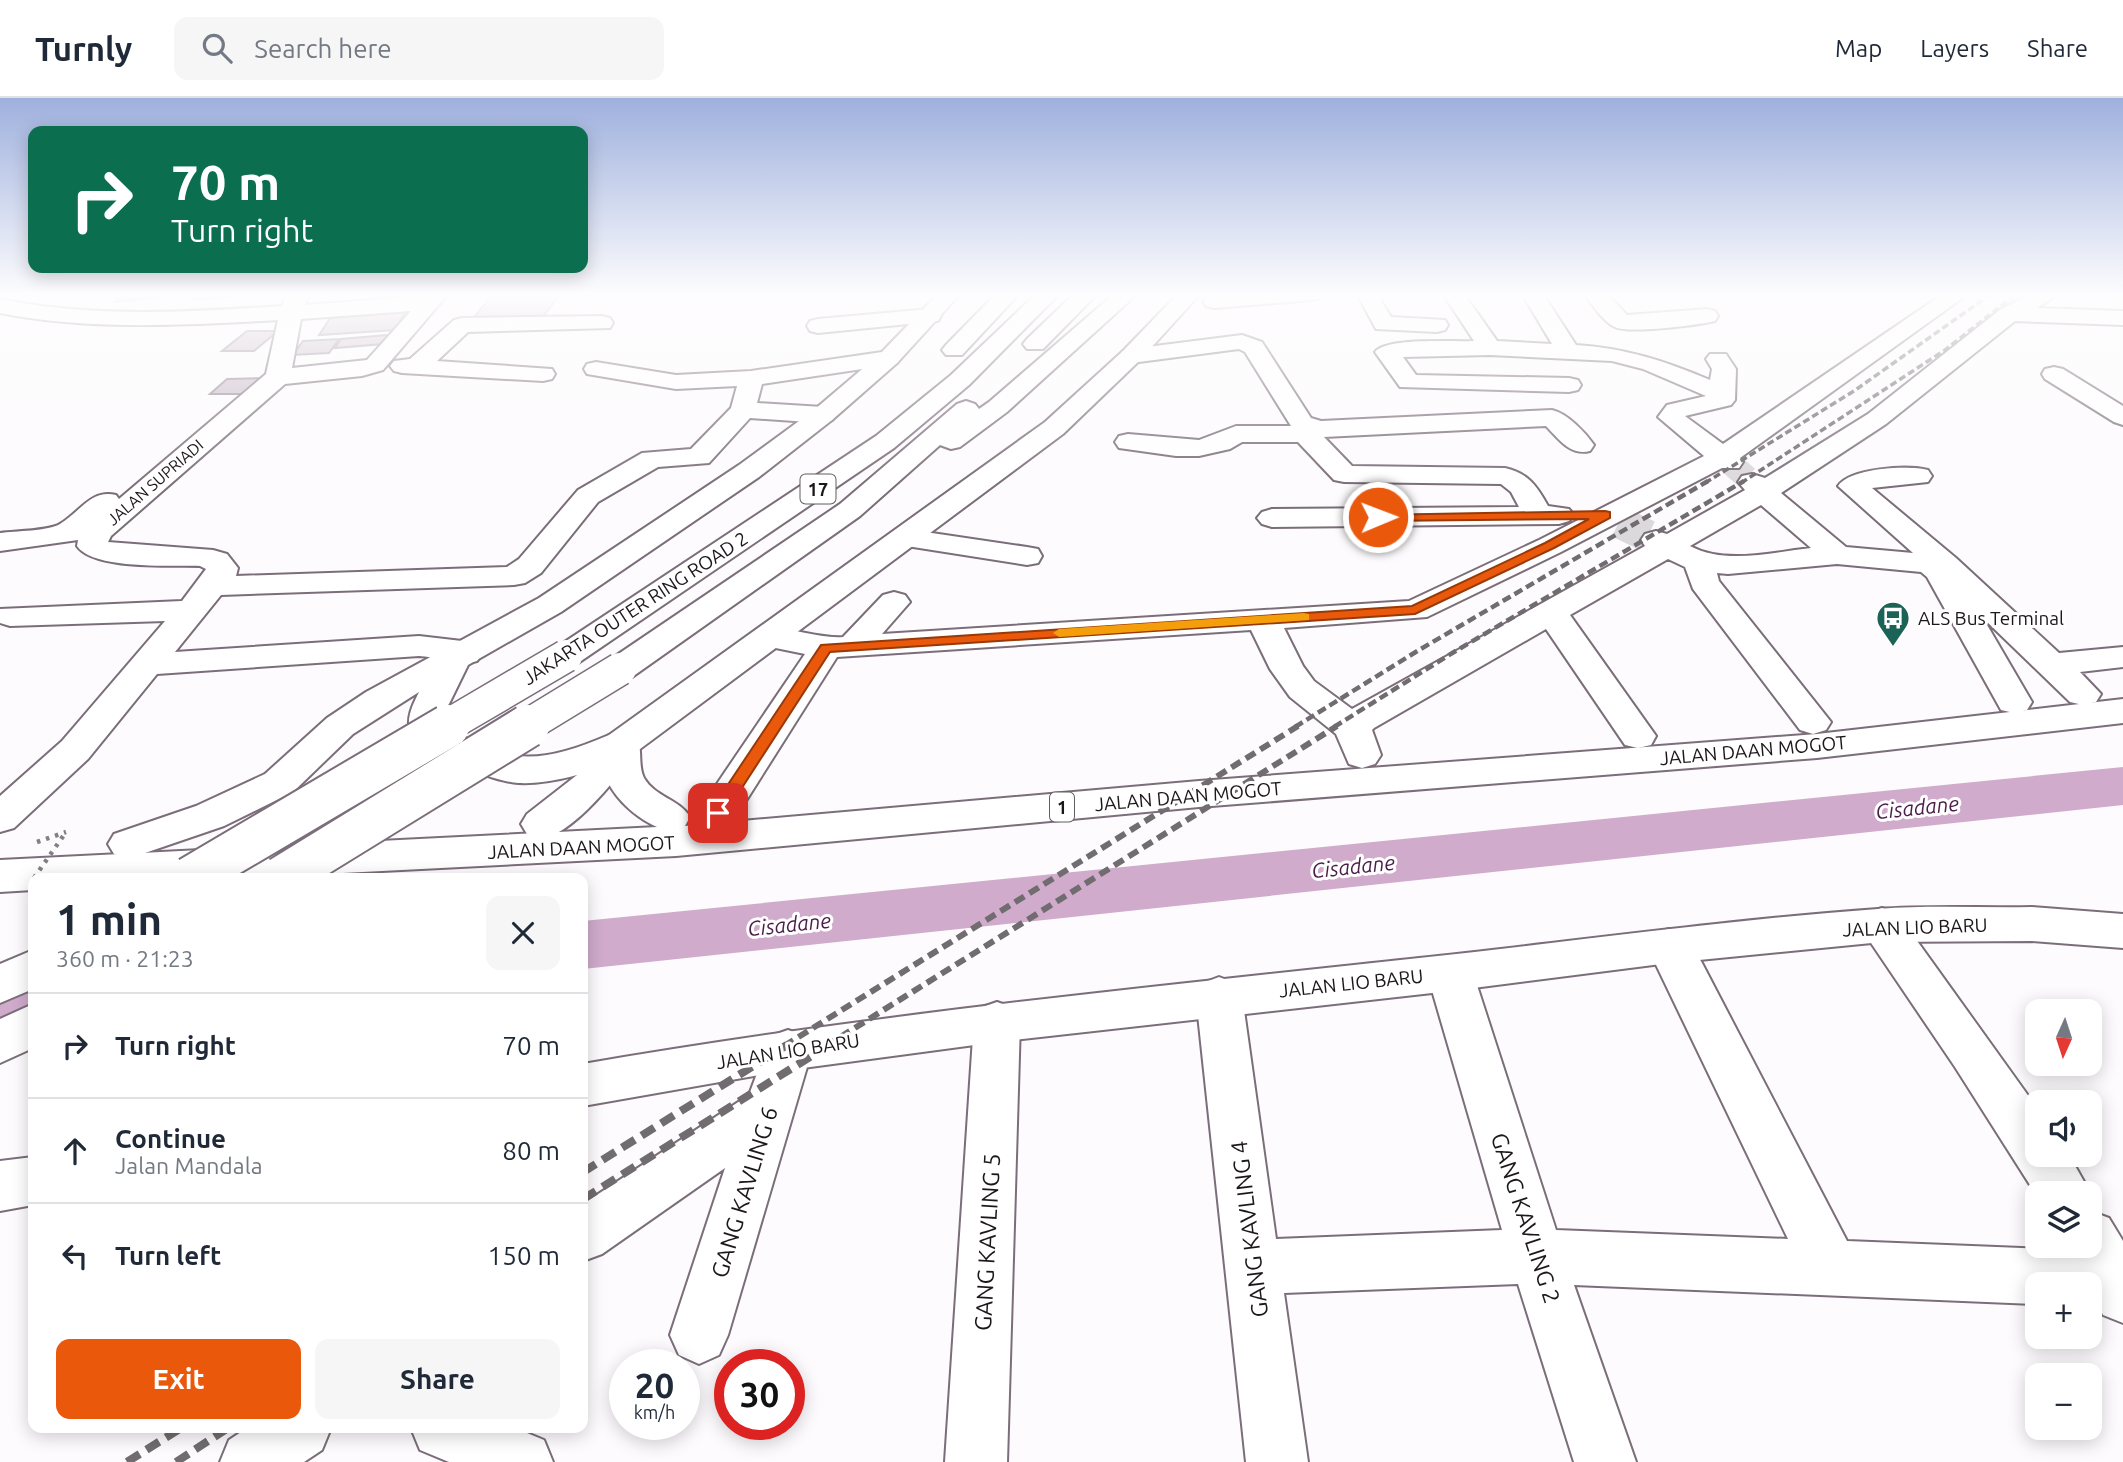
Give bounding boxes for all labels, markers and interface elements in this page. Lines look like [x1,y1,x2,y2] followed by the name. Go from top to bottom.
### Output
[174,17,664,80] search box
[198,29,236,67] icon: search
[35,30,132,67] text: Turnly
[254,34,392,63] text: Search here
[1835,35,1882,62] text: Map
[1920,35,1989,62] text: Layers
[2027,35,2088,62] text: Share
[56,154,147,245] icon: right
[171,154,280,209] text: 70 m
[171,212,313,248] text: Turn right
[103,435,207,529] street label: JALAN SUPRIADI
[800,474,836,503] road number: 17
[1341,480,1415,554] position arrow
[518,527,752,689] street label: JAKARTA OUTER RING ROAD 2
[1874,599,1912,648] bus stop icon: ALS Bus Terminal
[1918,607,2064,629] place label: ALS Bus Terminal
[1659,731,1848,769] street label: JALAN DAAN MOGOT
[1094,777,1283,815] street label: JALAN DAAN MOGOT
[688,783,748,843] pin
[1874,791,1960,823] water label: Cisadane
[1050,792,1074,822] road number: 1
[699,794,737,832] icon: arrive
[487,831,676,863] street label: JALAN DAAN MOGOT
[1310,850,1396,882] water label: Cisadane
[56,896,162,943] text: 1 min
[486,896,560,970] button: close
[746,908,832,940] water label: Cisadane
[1842,913,1988,941] street label: JALAN LIO BARU
[56,946,194,971] text: 360 m · 21:23
[1278,964,1424,1002] street label: JALAN LIO BARU
[2025,999,2102,1076] north arrow
[2025,999,2102,1440] map controls
[56,1027,94,1065] icon: right
[715,1029,861,1073] street label: JALAN LIO BARU
[115,1031,236,1060] text: Turn right
[502,1031,560,1060] text: 70 m
[2025,1090,2102,1167] button: sound
[706,1103,782,1281] street label: GANG KAVLING 6
[115,1124,226,1153] text: Continue
[1487,1130,1565,1306] street label: GANG KAVLING 2
[56,1132,94,1170] icon: ahead
[502,1136,560,1165] text: 80 m
[1226,1139,1272,1319] street label: GANG KAVLING 4
[115,1153,263,1178] text: Jalan Mandala
[970,1153,1004,1331] street label: GANG KAVLING 5
[2025,1181,2102,1258] button: layers
[56,1237,94,1275] icon: left
[115,1241,221,1270] text: Turn left
[488,1241,560,1270] text: 150 m
[2025,1272,2102,1349] button: +
[56,1339,301,1419] button: Exit
[315,1339,560,1419] button: Share
[714,1349,805,1440] speed limit sign: 30
[2025,1363,2102,1440] button: −
[635,1365,674,1405] text: 20
[634,1402,675,1422] text: km/h

